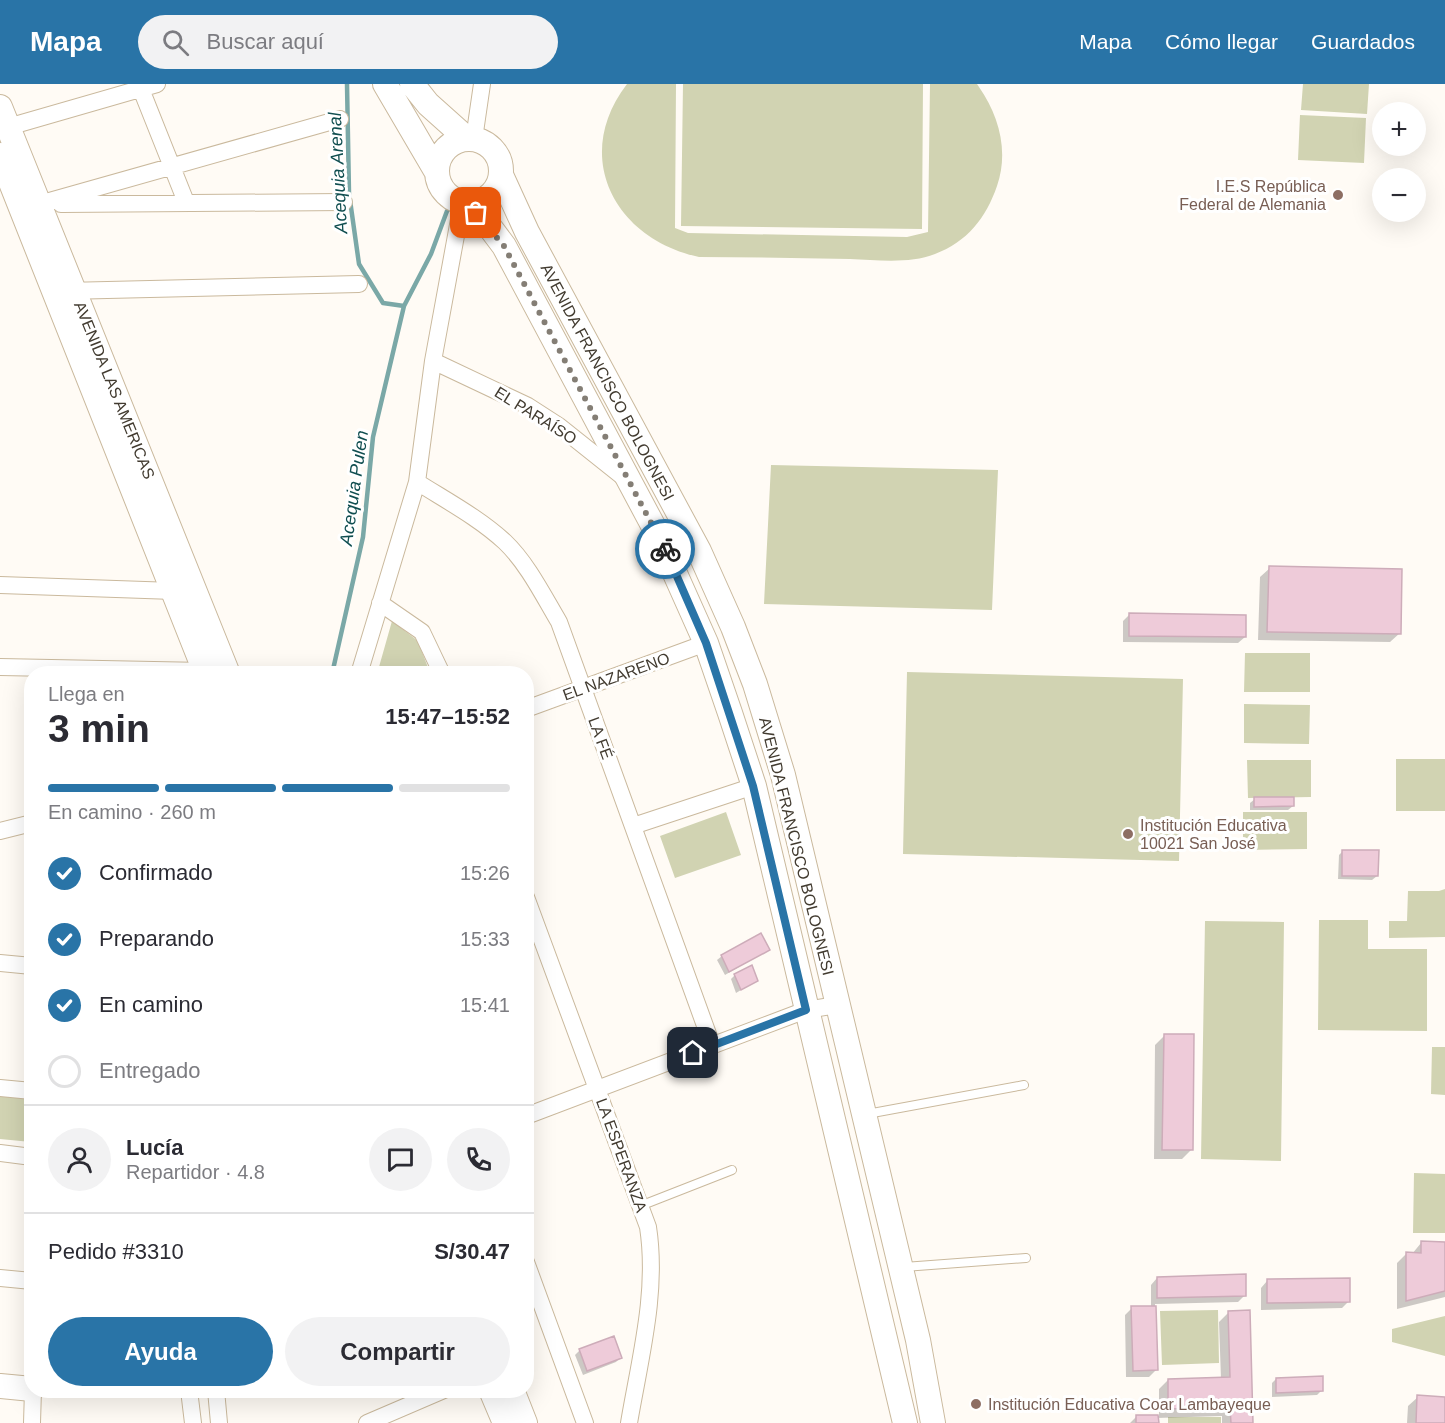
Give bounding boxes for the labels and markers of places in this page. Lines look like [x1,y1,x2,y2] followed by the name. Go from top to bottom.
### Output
[1179,178,1326,213] place label: I.E.S República Federal de Alemania
[450,187,501,238] pin
[1331,188,1345,202] marker: I.E.S República Federal de Alemania
[1140,817,1287,852] place label: Institución Educativa 10021 San José
[1121,827,1135,841] marker: Institución Educativa 10021 San José
[667,1027,718,1078] pin
[988,1396,1271,1413] place label: Institución Educativa Coar Lambayeque
[969,1397,983,1411] marker: Institución Educativa Coar Lambayeque

